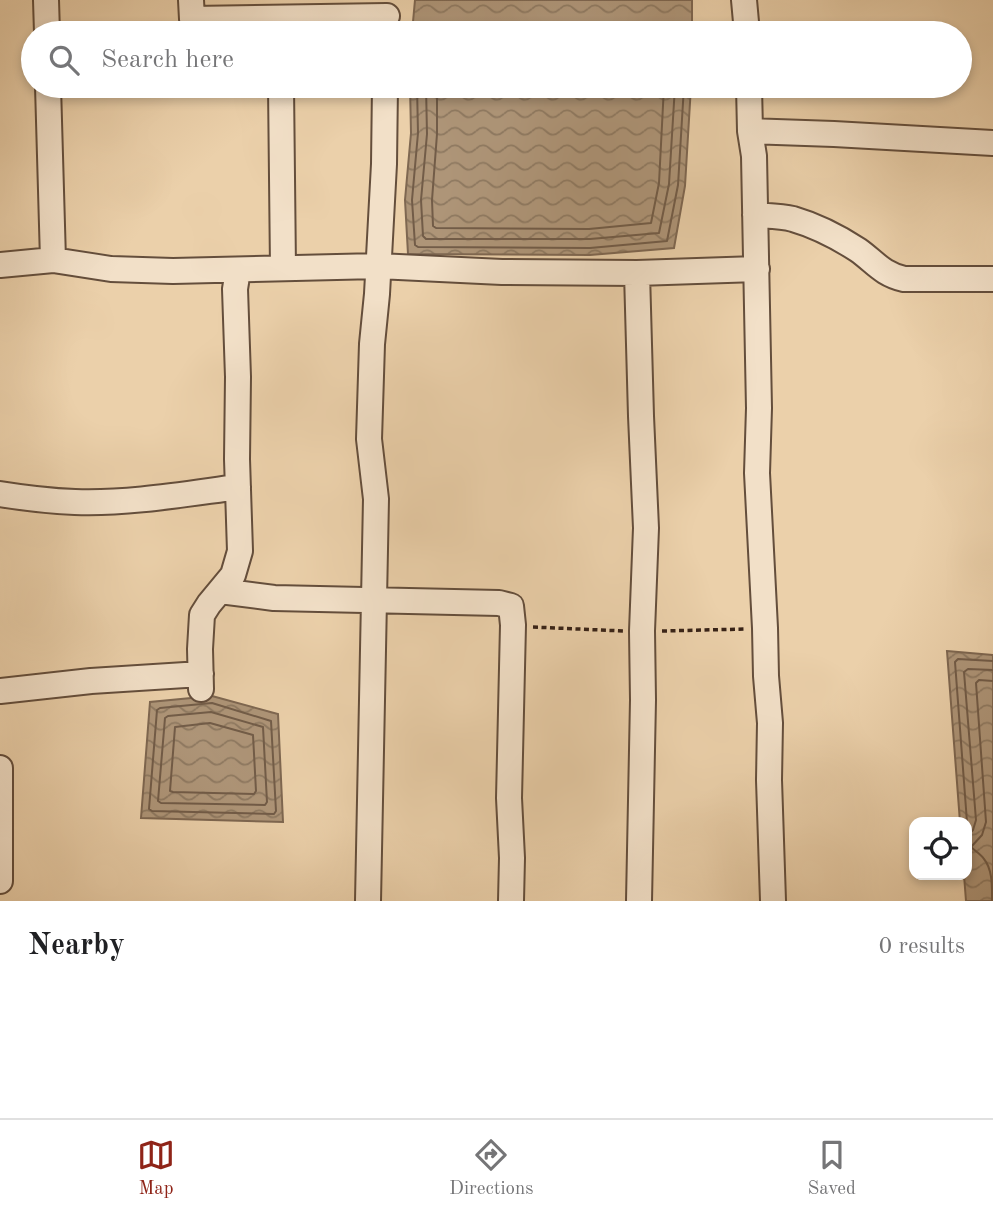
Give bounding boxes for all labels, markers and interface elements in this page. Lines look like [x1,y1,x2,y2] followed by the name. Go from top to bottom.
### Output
[21,21,972,98] search box
[45,41,83,79] icon: search
[101,47,234,73] text: Search here
[909,817,972,880] map controls
[909,817,972,880] button: locate
[28,931,125,961] text: Nearby
[879,935,965,958] text: 0 results
[137,1136,175,1201] tab: Map
[449,1136,534,1201] tab: Directions
[808,1136,856,1201] tab: Saved

